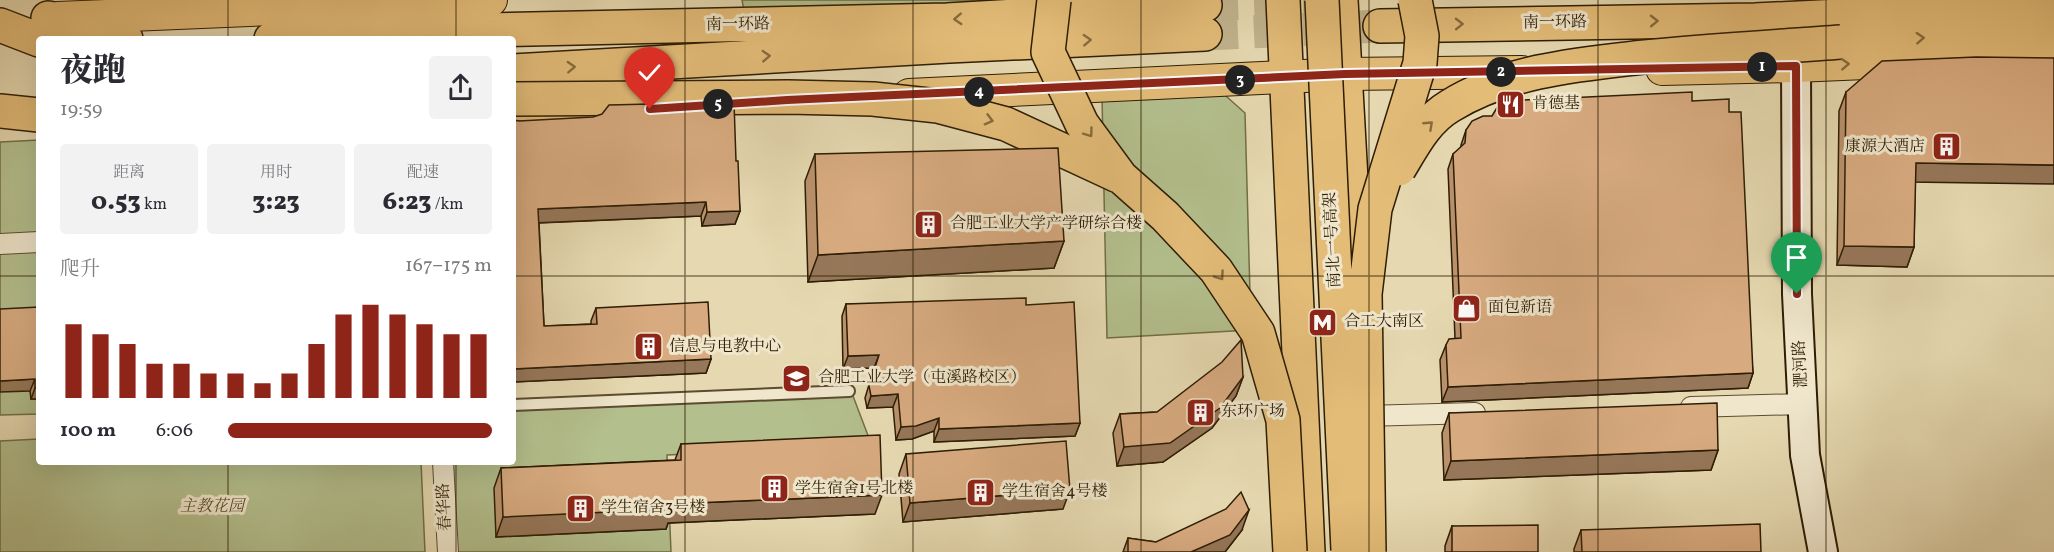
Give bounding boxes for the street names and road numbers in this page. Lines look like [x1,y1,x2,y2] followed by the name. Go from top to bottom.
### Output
[1523,11,1587,35] street label: 南一环路
[706,13,770,37] street label: 南一环路
[1320,191,1346,289] street label: 南北一号高架
[1789,339,1813,389] street label: 淝河路
[433,482,457,532] street label: 春华路

